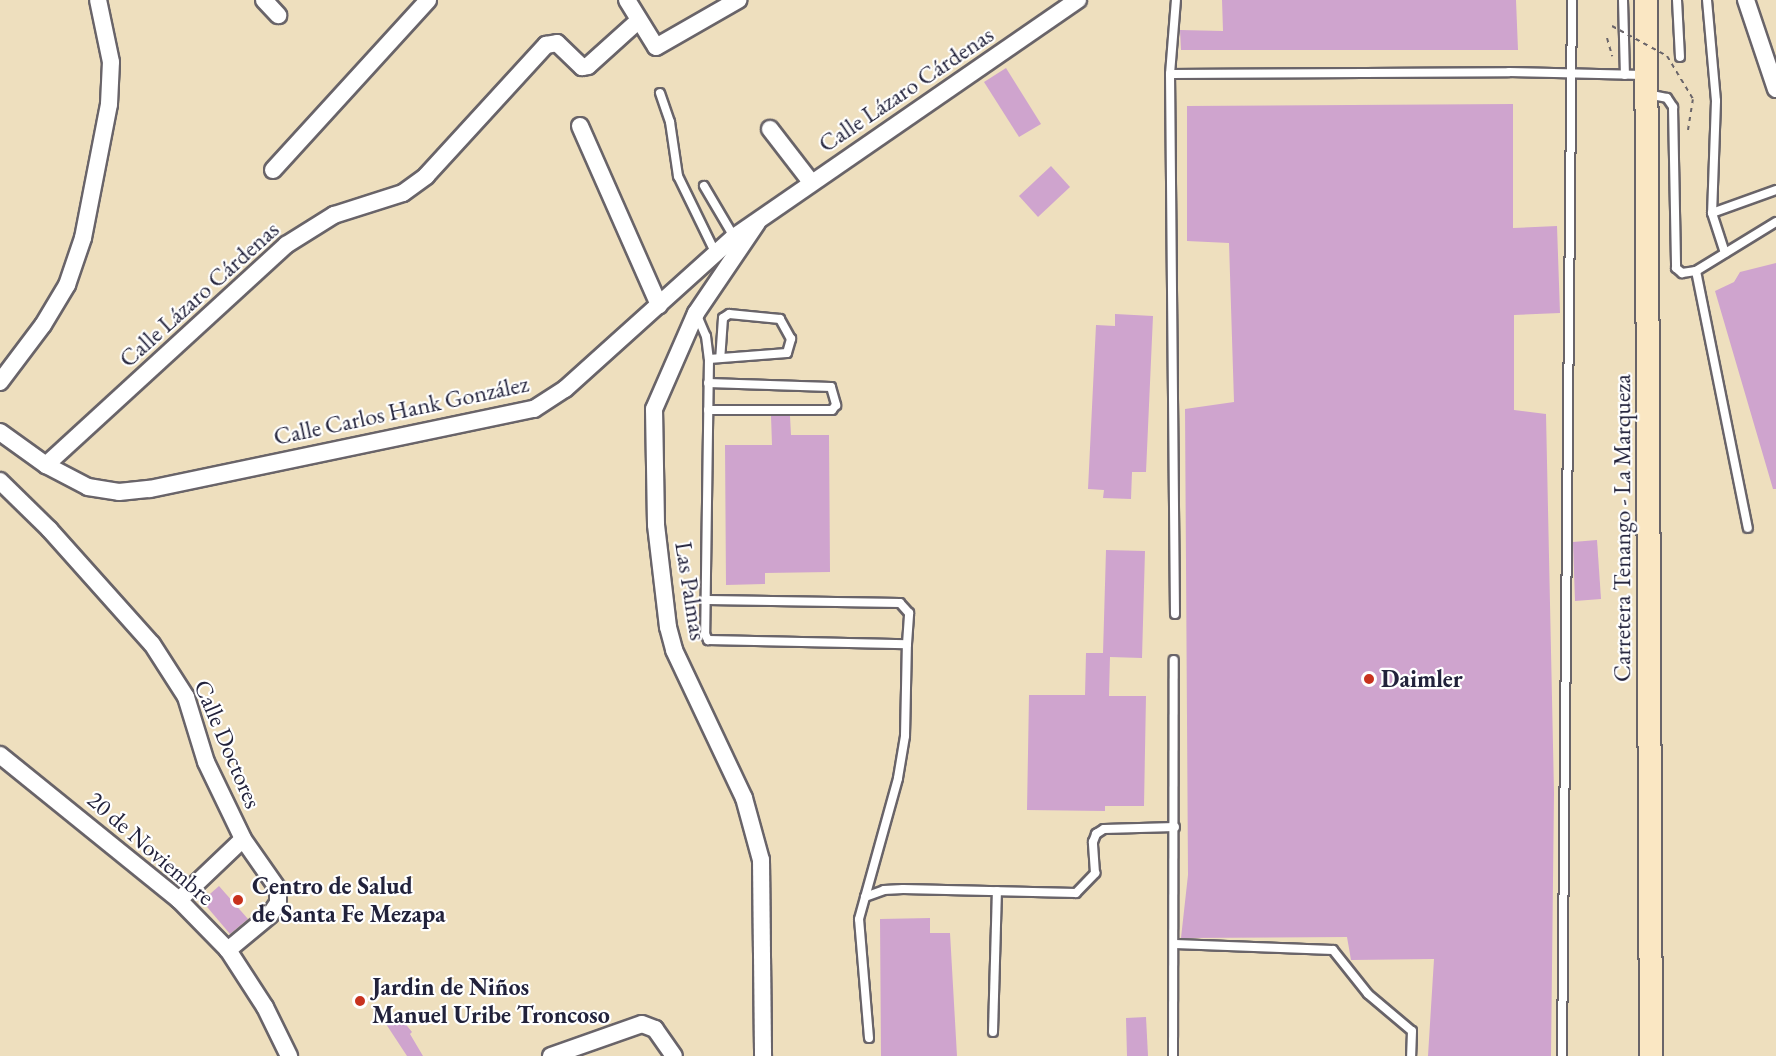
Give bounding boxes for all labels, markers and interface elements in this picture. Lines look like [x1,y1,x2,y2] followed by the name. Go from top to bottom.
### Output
[813,20,999,158] street label: Calle Lázaro Cárdenas
[113,215,285,373] street label: Calle Lázaro Cárdenas
[271,369,531,451] street label: Calle Carlos Hank González
[1608,374,1636,682] street label: Carretera Tenango - La Marqueza
[669,540,713,642] street label: Las Palmas
[1381,665,1463,693] place label: Daimler
[1362,672,1376,686] marker: Daimler
[188,676,268,812] street label: Calle Doctores
[82,785,220,911] street label: 20 de Noviembre
[252,872,446,928] place label: Centro de Salud de Santa Fe Mezapa
[229,891,247,909] marker: Centro de Salud de Santa Fe Mezapa
[372,973,610,1029] place label: Jardin de Niños Manuel Uribe Troncoso
[353,994,367,1008] marker: Jardin de Niños Manuel Uribe Troncoso

